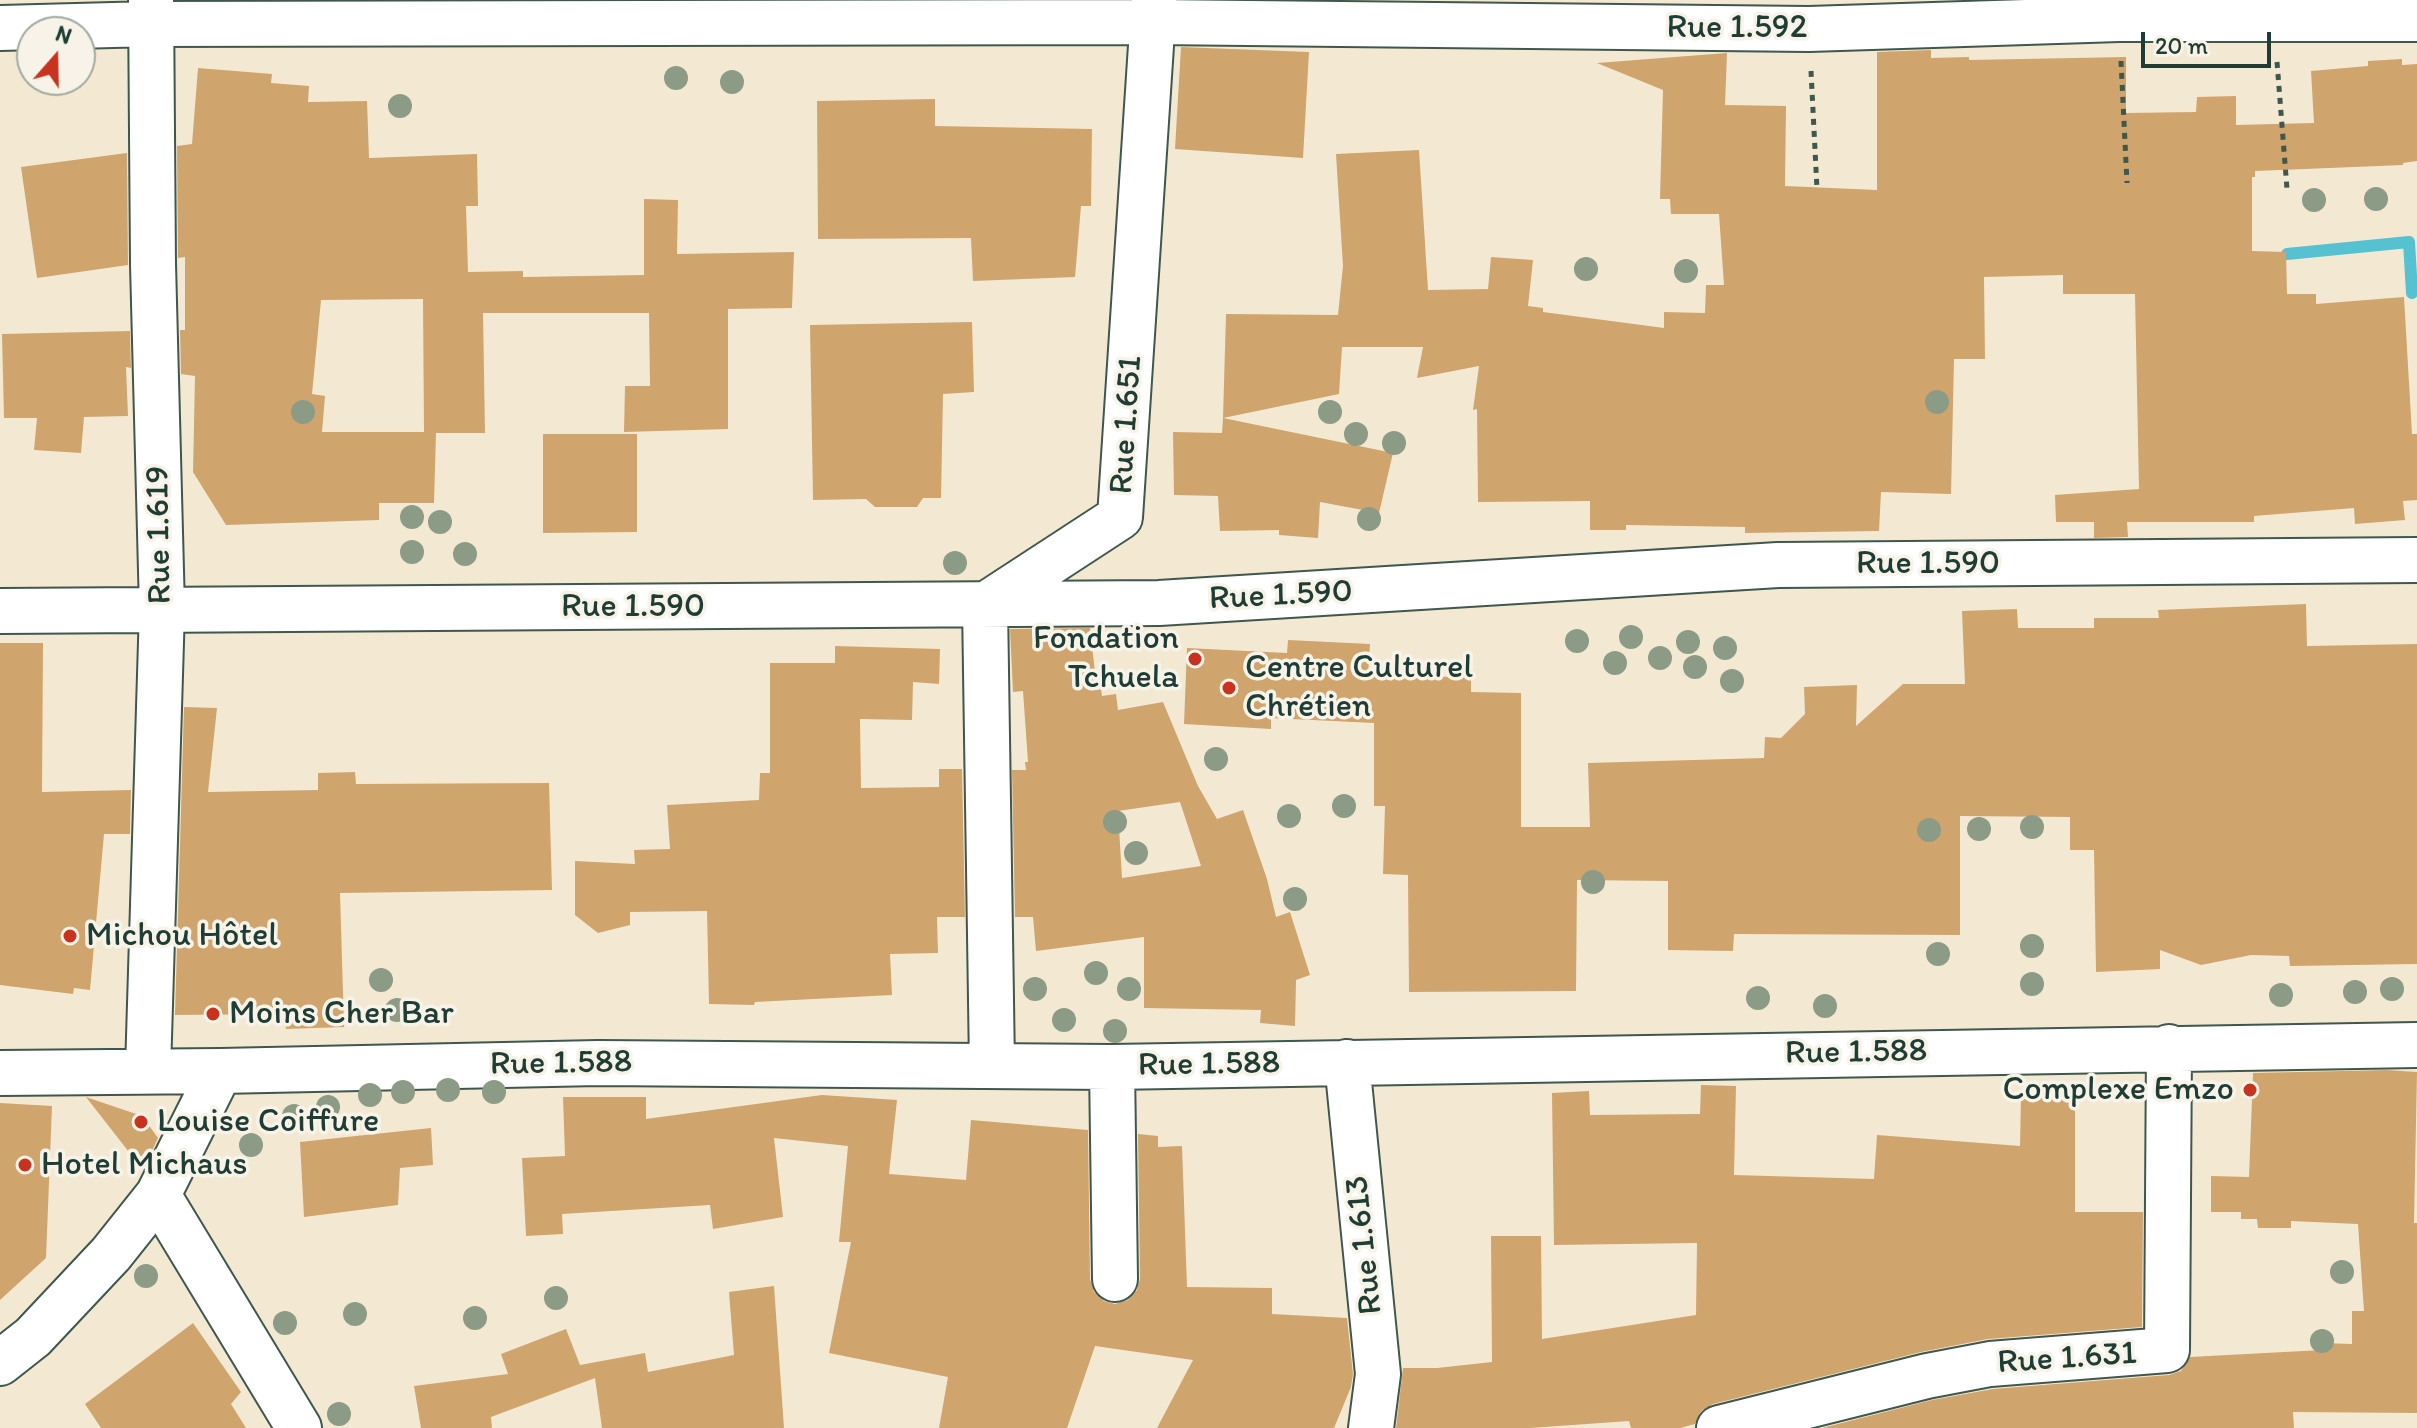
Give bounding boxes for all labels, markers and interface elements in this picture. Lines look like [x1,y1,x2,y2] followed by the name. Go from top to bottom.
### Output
[1667,8,1807,48] street label: Rue 1.592
[16,16,96,96] north arrow
[2145,16,2275,66] scale bar
[52,20,75,50] text: N
[2155,31,2208,60] text: 20 m
[1102,354,1152,496] street label: Rue 1.651
[138,465,182,605] street label: Rue 1.619
[1856,544,2000,584] street label: Rue 1.590
[1208,572,1354,620] street label: Rue 1.590
[561,587,705,627] street label: Rue 1.590
[1033,619,1179,698] place label: Fondation Tchuela
[1245,648,1473,728] place label: Centre Culturel Chrétien
[1186,650,1204,668] marker: Fondation Tchuela
[1220,679,1238,697] marker: Centre Culturel Chrétien
[86,916,278,956] place label: Michou Hôtel
[61,927,79,945] marker: Michou Hôtel
[229,994,454,1034] place label: Moins Cher Bar
[204,1005,222,1023] marker: Moins Cher Bar
[1784,1031,1928,1075] street label: Rue 1.588
[489,1042,633,1086] street label: Rue 1.588
[1137,1043,1281,1087] street label: Rue 1.588
[2002,1070,2234,1110] place label: Complexe Emzo
[2241,1081,2259,1099] marker: Complexe Emzo
[157,1102,379,1142] place label: Louise Coiffure
[132,1113,150,1131] marker: Louise Coiffure
[41,1145,248,1185] place label: Hotel Michaus
[16,1156,34,1174] marker: Hotel Michaus
[1337,1173,1393,1317] street label: Rue 1.613
[1996,1334,2138,1384] street label: Rue 1.631

